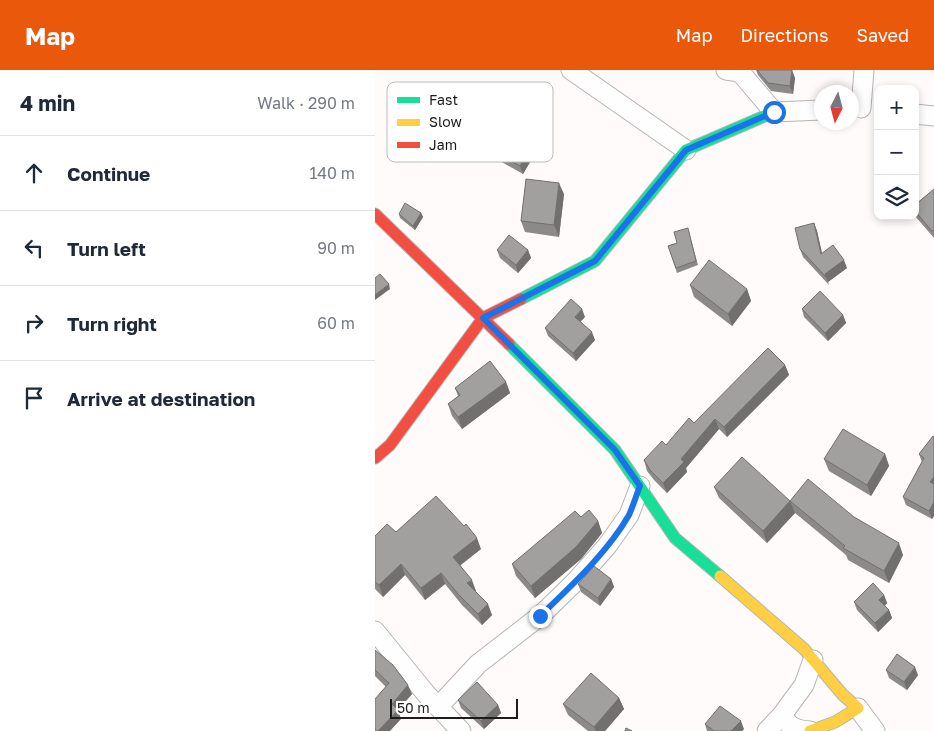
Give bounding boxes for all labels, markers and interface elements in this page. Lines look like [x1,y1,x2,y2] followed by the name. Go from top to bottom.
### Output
[25,21,75,50] text: Map
[676,24,712,46] text: Map
[740,24,828,46] text: Directions
[856,24,909,46] text: Saved
[387,82,553,162] legend
[814,85,859,130] north arrow
[874,85,919,220] map controls
[874,85,919,130] button: +
[20,90,75,116] text: 4 min
[429,91,458,108] text: Fast
[257,93,355,113] text: Walk · 290 m
[763,101,786,124] route start
[429,113,462,130] text: Slow
[874,130,919,175] button: −
[429,136,457,153] text: Jam
[20,159,48,187] icon: ahead
[67,162,150,185] text: Continue
[309,163,355,183] text: 140 m
[874,175,919,220] button: layers
[20,234,48,262] icon: left
[67,237,146,260] text: Turn left
[317,238,355,258] text: 90 m
[20,309,48,337] icon: right
[67,312,157,335] text: Turn right
[317,313,355,333] text: 60 m
[20,384,48,412] icon: arrive
[67,387,255,410] text: Arrive at destination
[529,605,552,628] route end
[390,696,517,719] scale bar
[397,699,430,716] text: 50 m

